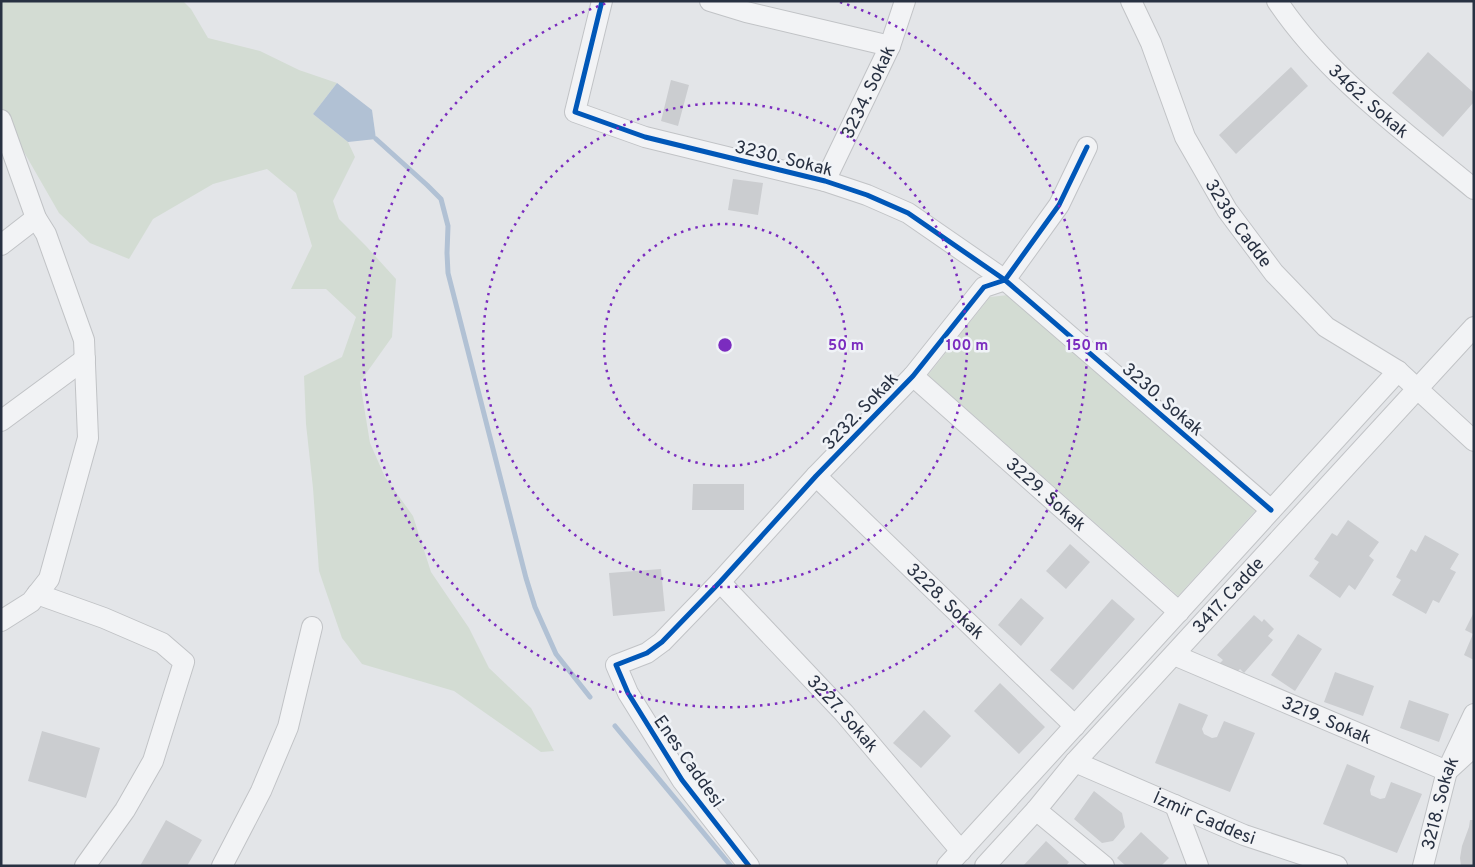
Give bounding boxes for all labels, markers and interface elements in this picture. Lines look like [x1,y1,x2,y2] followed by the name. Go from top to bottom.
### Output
[837,42,901,143] street label: 3234. Sokak
[1322,60,1413,144] street label: 3462. Sokak
[732,136,835,183] street label: 3230. Sokak
[1199,175,1276,273] street label: 3238. Cadde
[716,336,734,354] centre of rings
[828,337,864,356] text: 50 m
[946,337,988,356] text: 100 m
[1066,337,1108,356] text: 150 m
[1116,358,1208,442] street label: 3230. Sokak
[818,368,904,456] street label: 3232. Sokak
[1000,453,1090,537] street label: 3229. Sokak
[1188,553,1270,639] street label: 3417. Cadde
[900,559,989,645] street label: 3228. Sokak
[801,671,883,758] street label: 3227. Sokak
[1278,692,1375,751] street label: 3219. Sokak
[648,711,728,812] street label: Enes Caddesi
[1417,753,1465,853] street label: 3218. Sokak
[1149,785,1258,851] street label: İzmir Caddesi

